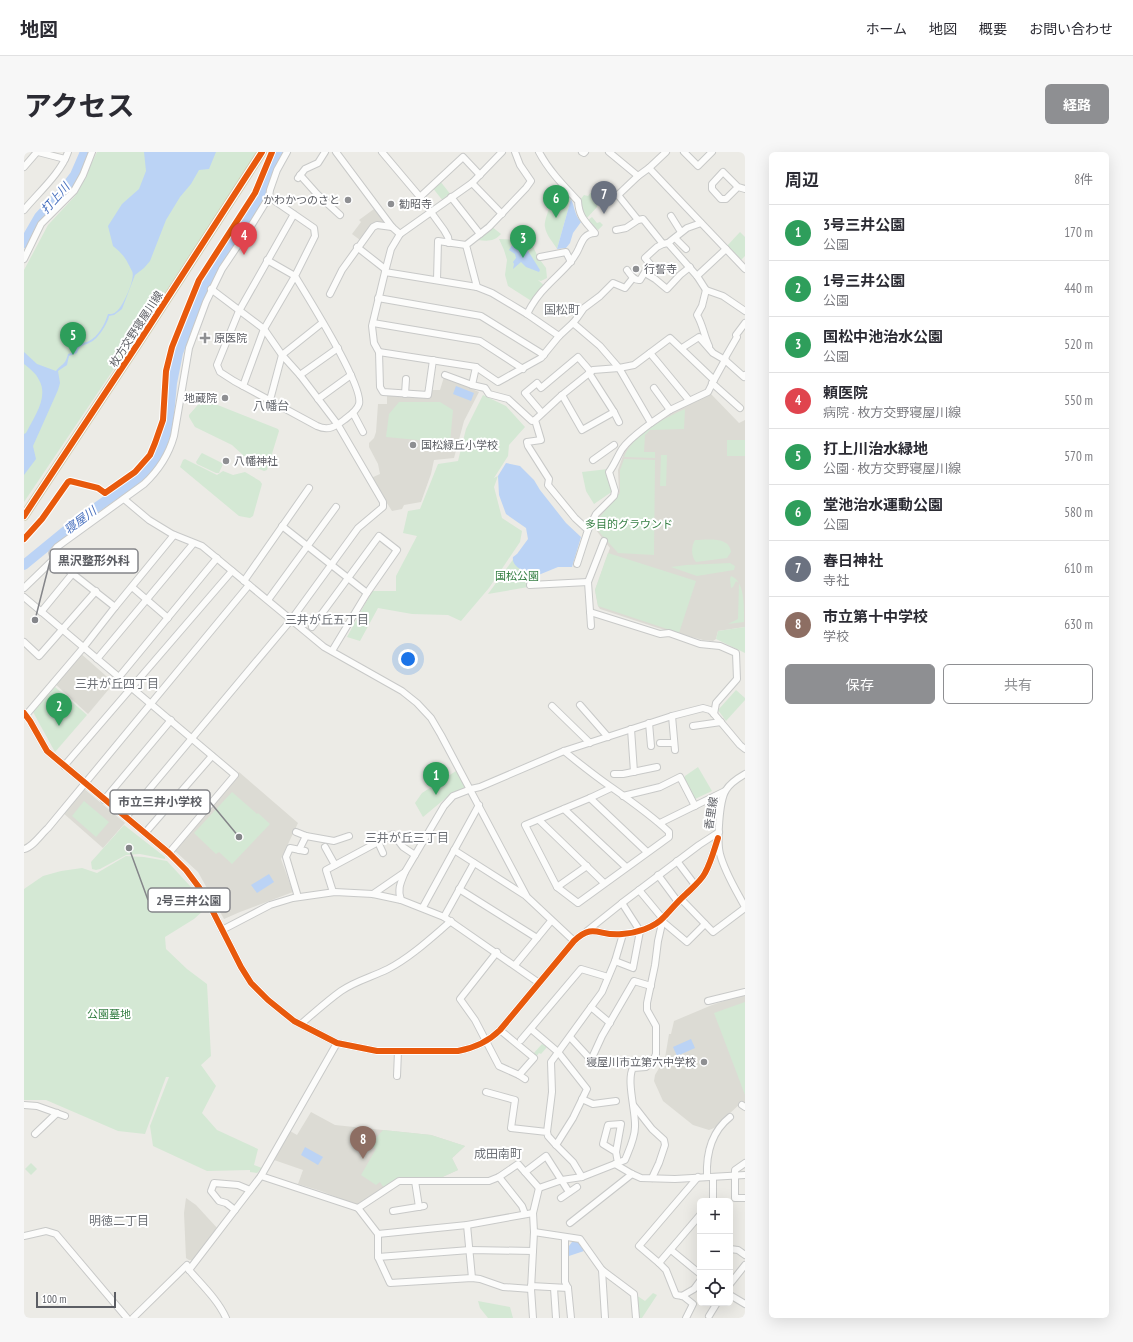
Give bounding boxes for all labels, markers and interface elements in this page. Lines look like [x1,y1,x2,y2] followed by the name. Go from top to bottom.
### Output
[20,17,58,41] text: 地図
[865,20,907,38] text: ホーム
[929,20,957,38] text: 地図
[979,20,1007,38] text: 概要
[1029,20,1113,38] text: お問い合わせ
[1045,84,1109,124] button: 経路
[24,87,135,124] text: アクセス
[785,169,819,191] text: 周辺
[1074,171,1093,188] text: 8件
[38,178,74,217] water label: 打上川
[591,181,617,214] pin: 7
[543,185,569,218] pin: 6
[263,193,340,207] place label: かわかつのさと
[343,195,353,205] marker: かわかつのさと
[399,197,432,211] place label: 勧昭寺
[386,199,396,209] marker: 勧昭寺
[823,215,905,234] text: 3号三井公園
[231,222,257,255] pin: 4
[795,224,801,241] text: 1
[1064,224,1093,241] text: 170 m
[510,225,536,258] pin: 3
[823,236,849,253] text: 公園
[644,262,677,276] place label: 行誓寺
[631,264,641,274] marker: 行誓寺
[823,271,905,290] text: 1号三井公園
[795,280,801,297] text: 2
[1064,280,1093,297] text: 440 m
[106,288,166,370] street label: 枚方交野寝屋川線
[823,292,849,309] text: 公園
[544,302,580,317] district label: 国松町
[60,322,86,355] pin: 5
[823,327,943,346] text: 国松中池治水公園
[214,331,247,345] place label: 原医院
[199,332,211,344] marker: 原医院
[795,336,801,353] text: 3
[1064,336,1093,353] text: 520 m
[823,348,849,365] text: 公園
[823,383,868,402] text: 頼医院
[184,391,217,405] place label: 地蔵院
[795,392,801,409] text: 4
[1064,392,1093,409] text: 550 m
[220,393,230,403] marker: 地蔵院
[253,398,289,413] district label: 八幡台
[823,404,961,421] text: 病院 · 枚方交野寝屋川線
[421,438,498,452] place label: 国松緑丘小学校
[823,439,928,458] text: 打上川治水緑地
[408,440,418,450] marker: 国松緑丘小学校
[795,448,801,465] text: 5
[1064,448,1093,465] text: 570 m
[234,454,278,468] place label: 八幡神社
[221,456,231,466] marker: 八幡神社
[823,460,961,477] text: 公園 · 枚方交野寝屋川線
[823,495,943,514] text: 堂池治水運動公園
[61,502,100,537] water label: 寝屋川
[795,504,801,521] text: 6
[1064,504,1093,521] text: 580 m
[823,516,849,533] text: 公園
[585,517,673,531] park label: 多目的グラウンド
[50,549,138,573] callout: 黒沢整形外科
[823,551,883,570] text: 春日神社
[58,553,130,568] text: 黒沢整形外科
[795,560,801,577] text: 7
[1064,560,1093,577] text: 610 m
[495,569,539,583] park label: 国松公園
[823,572,849,589] text: 寺社
[823,607,928,626] text: 市立第十中学校
[285,612,369,627] district label: 三井が丘五丁目
[795,616,801,633] text: 8
[1064,616,1093,633] text: 630 m
[823,628,849,645] text: 学校
[398,649,418,669] your location
[785,664,935,704] button: 保存
[943,664,1093,704] button: 共有
[75,676,159,691] district label: 三井が丘四丁目
[46,693,72,726] pin: 2
[423,762,449,795] pin: 1
[110,790,210,814] callout: 市立三井小学校
[118,794,202,809] text: 市立三井小学校
[702,796,720,830] street label: 香里線
[365,830,449,845] district label: 三井が丘三丁目
[148,888,230,912] callout: 2号三井公園
[156,893,222,908] text: 2号三井公園
[87,1007,131,1021] park label: 公園墓地
[586,1055,696,1069] place label: 寝屋川市立第六中学校
[699,1057,709,1067] marker: 寝屋川市立第六中学校
[350,1126,376,1159] pin: 8
[474,1146,522,1161] district label: 成田南町
[697,1198,733,1306] map controls
[697,1198,733,1234] button: +
[89,1213,149,1228] district label: 明徳二丁目
[697,1234,733,1270] button: −
[697,1270,733,1306] button: locate
[36,1290,116,1309] scale bar
[42,1292,66,1306] text: 100 m

